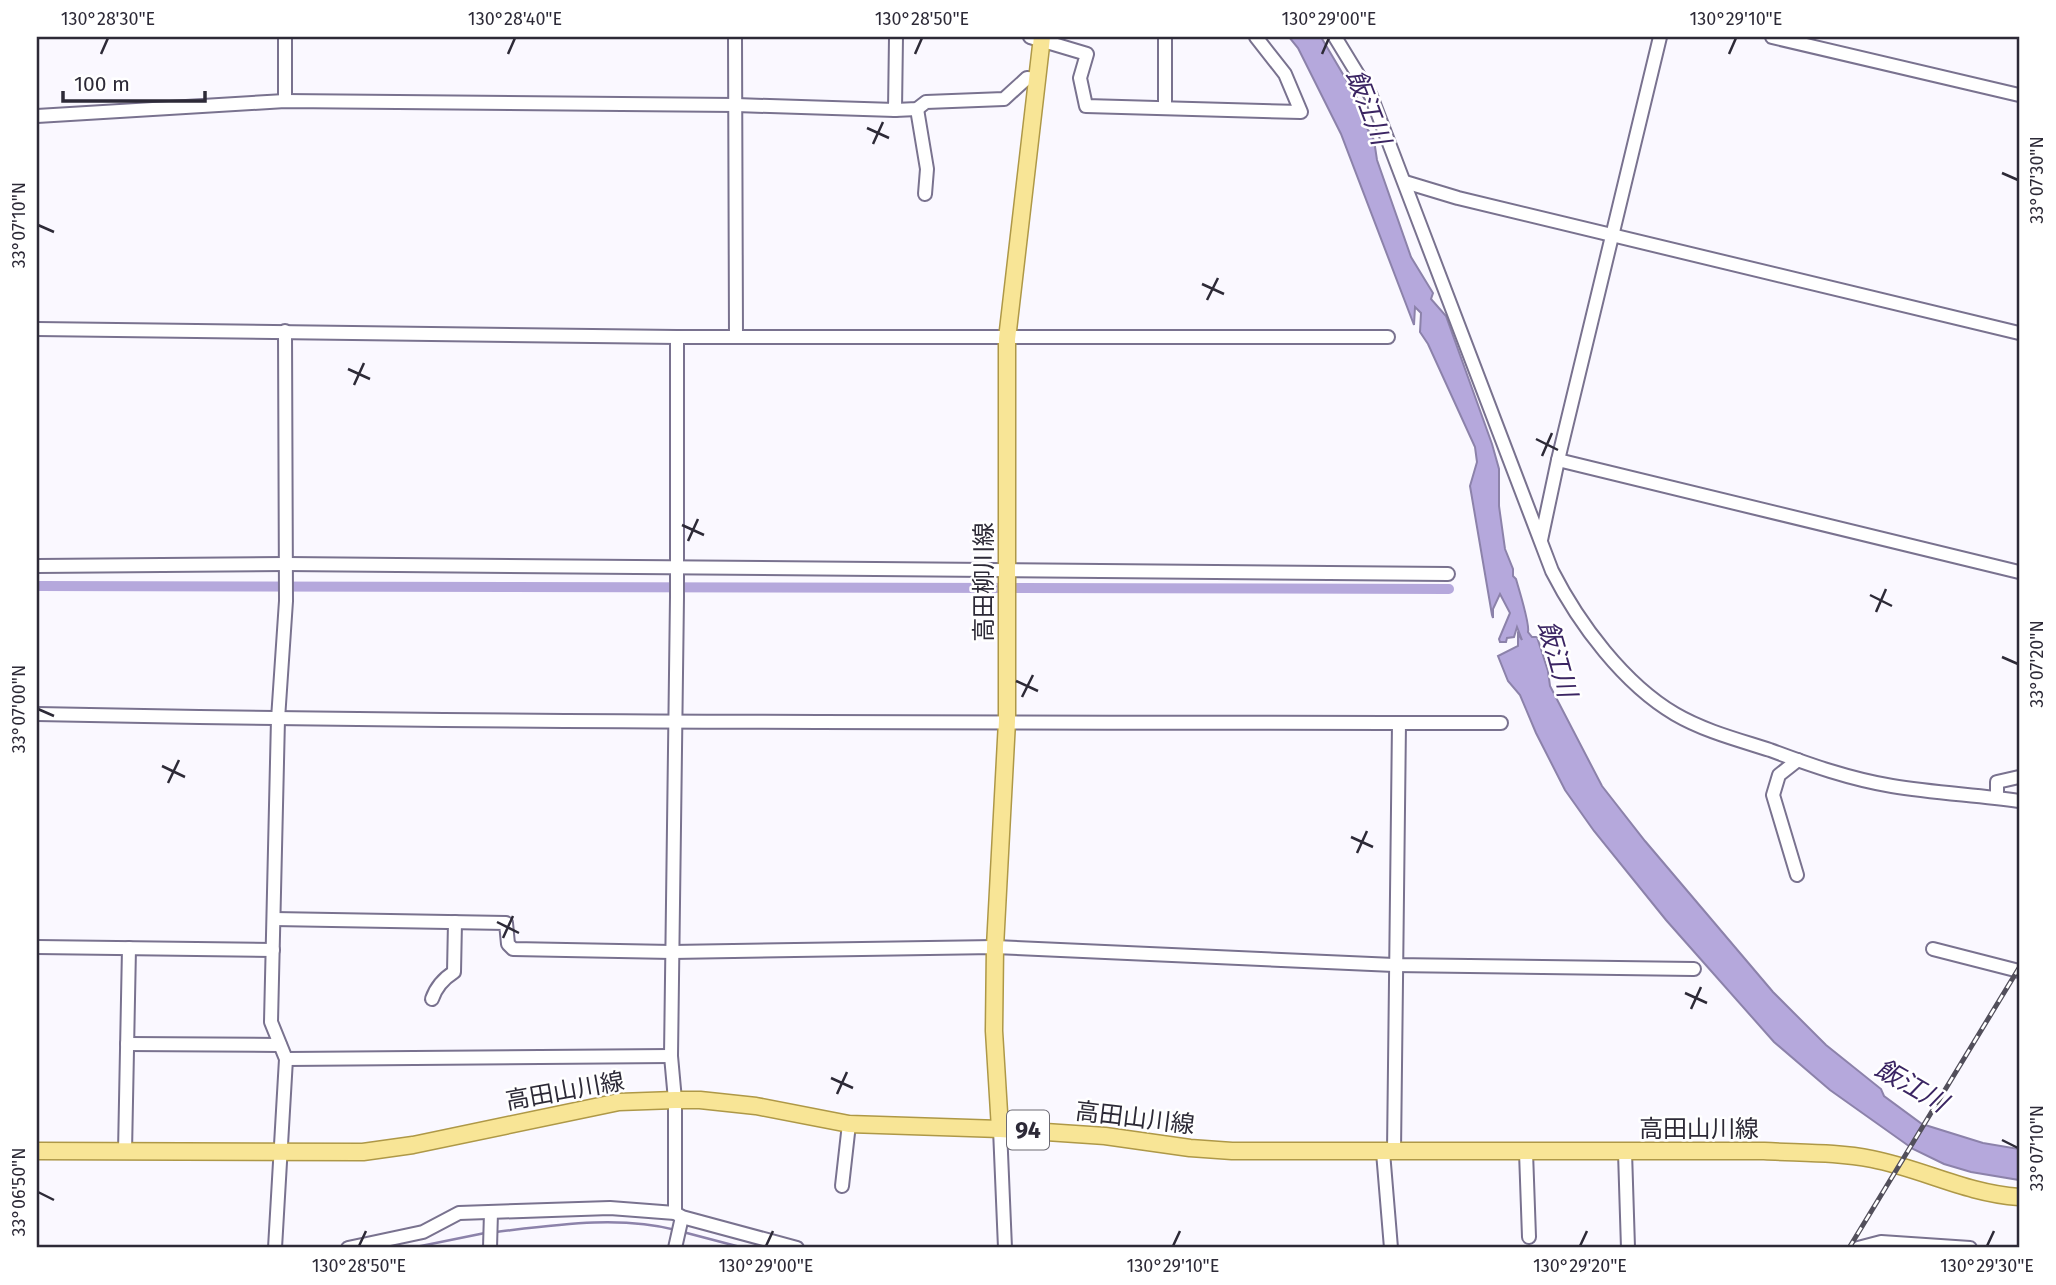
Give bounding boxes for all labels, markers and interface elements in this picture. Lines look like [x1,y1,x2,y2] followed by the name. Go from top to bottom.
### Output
[61,8,155,30] text: 130°28'30"E
[468,8,562,30] text: 130°28'40"E
[875,8,969,30] text: 130°28'50"E
[1282,8,1376,30] text: 130°29'00"E
[1690,8,1782,30] text: 130°29'10"E
[63,60,205,104] scale bar
[1340,65,1398,152] water label: 飯江川
[74,71,130,97] text: 100 m
[2026,136,2048,224] text: 33°07'30"N
[8,182,30,268] text: 33°07'10"N
[970,522,998,642] street label: 高田柳川線
[1531,617,1583,704] water label: 飯江川
[2026,620,2048,708] text: 33°07'20"N
[8,665,30,753] text: 33°07'00"N
[1869,1053,1955,1120] water label: 飯江川
[503,1067,627,1115] street label: 高田山川線
[1074,1097,1196,1139] street label: 高田山川線
[2026,1105,2048,1191] text: 33°07'10"N
[1007,1110,1049,1149] road number: 94
[1639,1115,1759,1143] street label: 高田山川線
[8,1148,30,1236] text: 33°06'50"N
[312,1255,406,1277] text: 130°28'50"E
[719,1255,813,1277] text: 130°29'00"E
[1127,1255,1219,1277] text: 130°29'10"E
[1533,1255,1627,1277] text: 130°29'20"E
[1940,1255,2034,1277] text: 130°29'30"E

